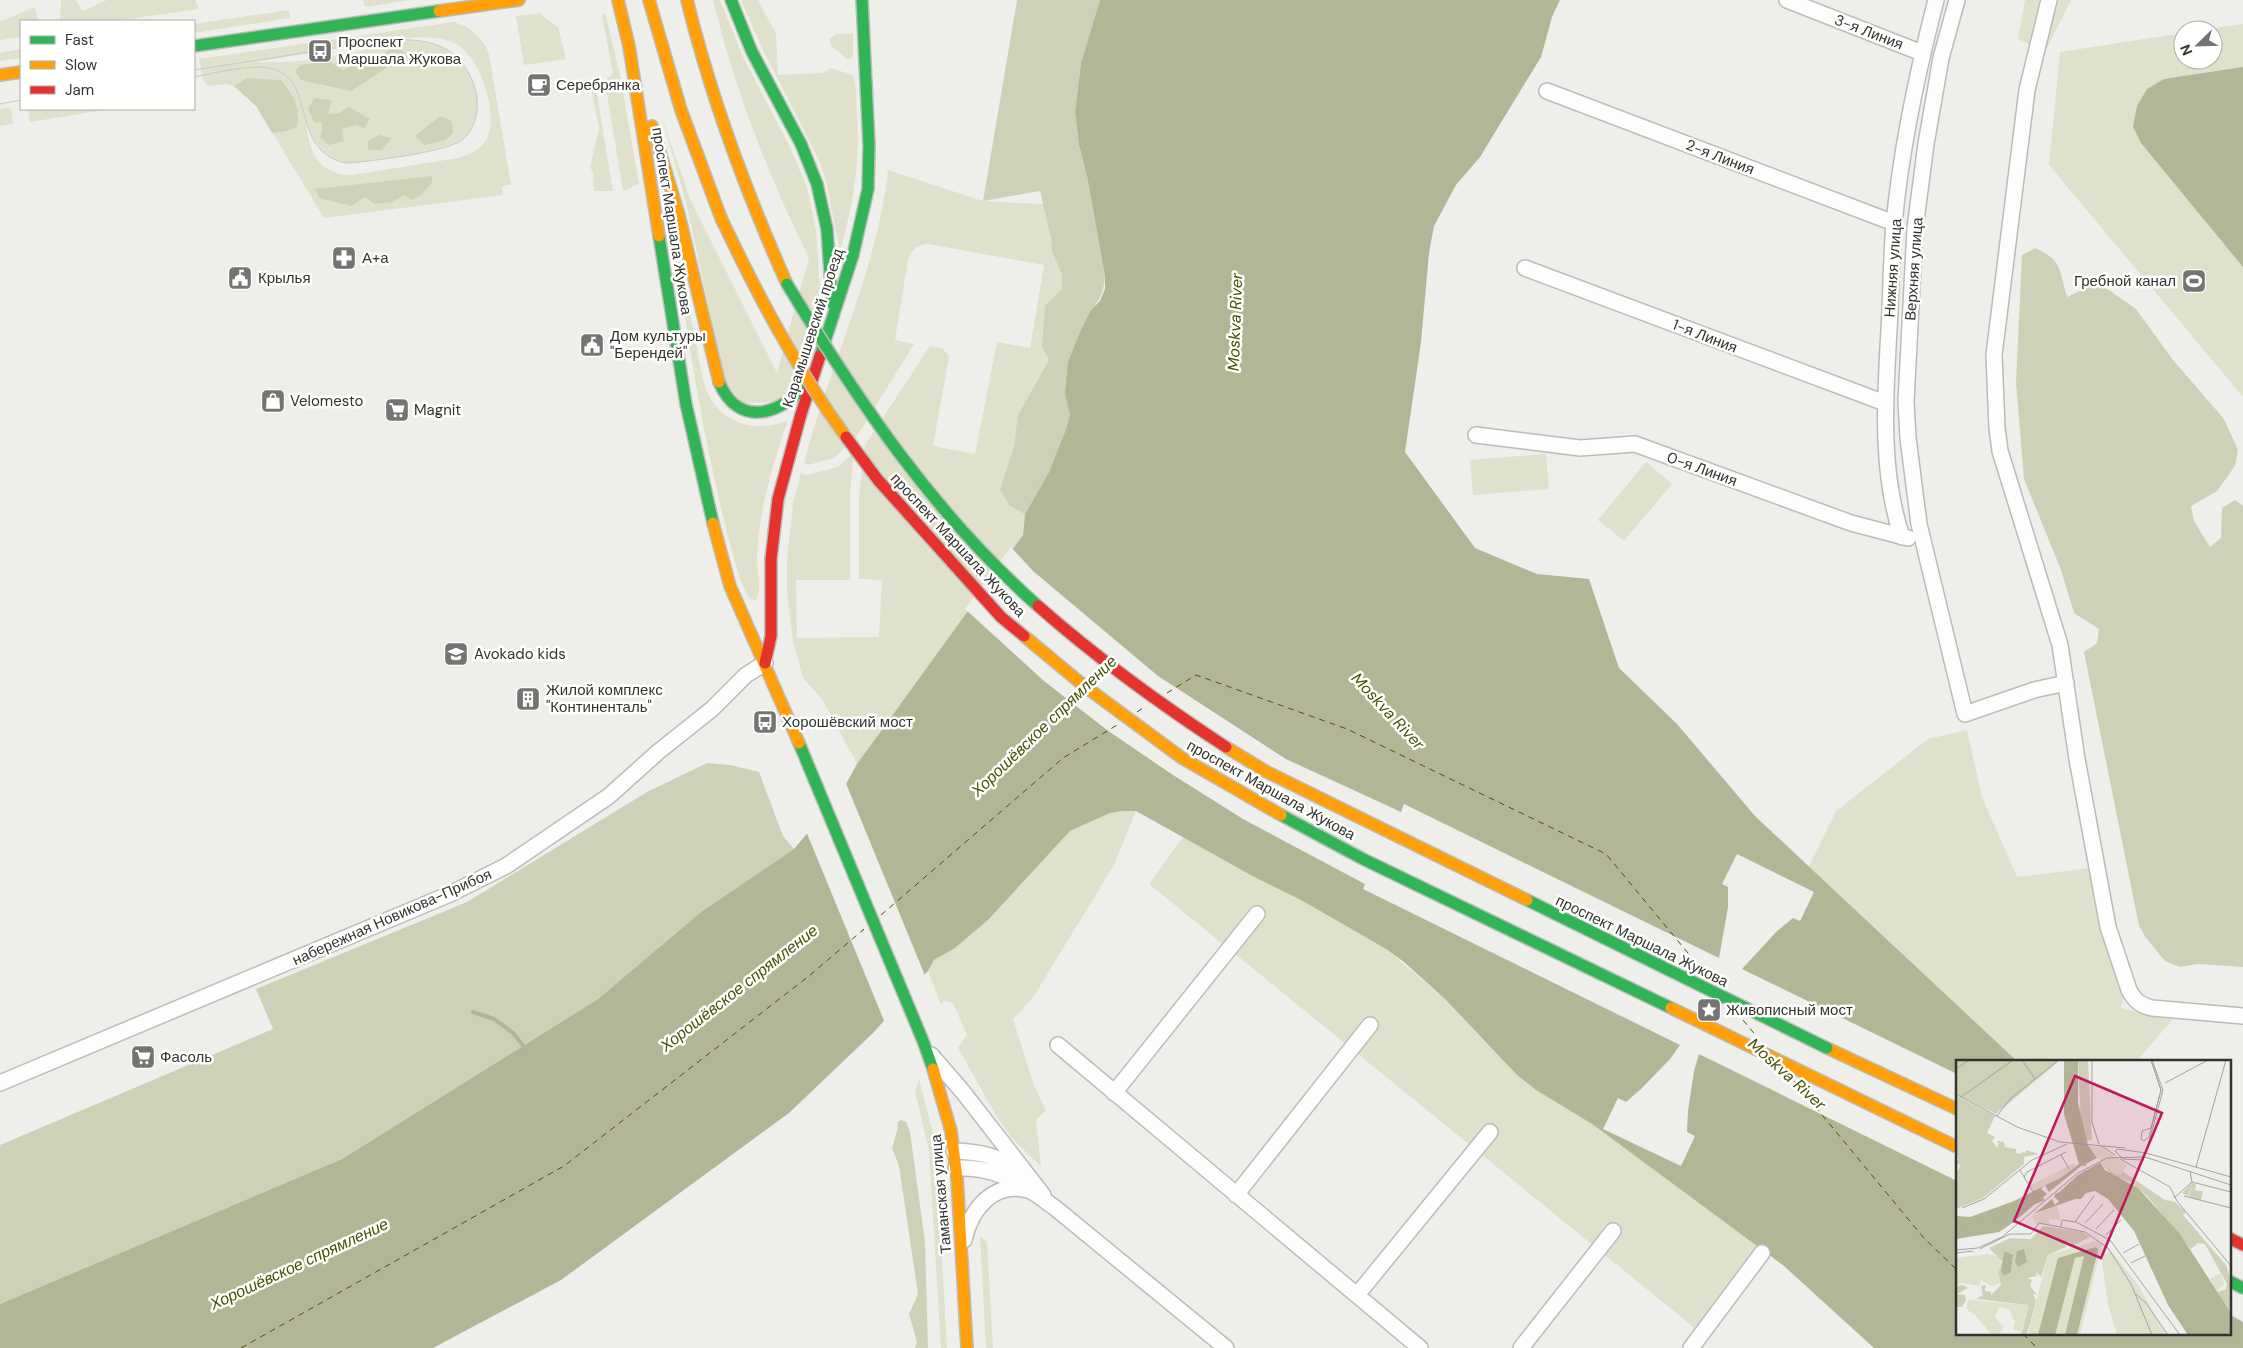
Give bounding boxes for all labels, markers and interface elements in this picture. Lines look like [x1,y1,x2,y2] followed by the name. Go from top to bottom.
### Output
[1832,10,1906,54] street label: 3-я Линия
[20,20,195,110] legend
[2173,20,2223,70] north arrow
[65,30,94,50] text: Fast
[338,32,462,69] place label: Проспект Маршала Жукова
[307,38,333,64] bus stop icon: Проспект Маршала Жукова
[2176,42,2196,58] text: N
[65,55,98,75] text: Slow
[526,72,552,98] cafe icon: Серебрянка
[556,75,641,95] place label: Серебрянка
[65,80,94,100] text: Jam
[647,126,697,317] street label: проспект Маршала Жукова
[1683,135,1757,179] street label: 2-я Линия
[1900,216,1928,321] street label: Верхняя улица
[1880,217,1906,318] street label: Нижняя улица
[331,245,357,271] pharmacy icon: А+а
[778,246,848,410] street label: Карамышевский проезд
[362,248,389,268] place label: А+а
[227,265,253,291] public building icon: Крылья
[258,268,311,288] place label: Крылья
[2181,268,2207,294] sports icon: Гребной канал
[2074,271,2176,291] place label: Гребной канал
[1223,272,1247,371] water label: Moskva River
[1670,314,1740,358] street label: 1-я Линия
[610,326,706,363] place label: Дом культуры "Берендей"
[579,332,605,358] public building icon: Дом культуры "Берендей"
[260,388,286,414] shop icon: Velomesto
[290,391,364,411] place label: Velomesto
[384,397,410,423] supermarket icon: Magnit
[414,400,461,420] place label: Magnit
[1664,447,1740,491] street label: 0-я Линия
[886,469,1030,622] street label: проспект Маршала Жукова
[443,641,469,667] school or university icon: Avokado kids
[474,644,566,664] place label: Avokado kids
[966,651,1121,802] water label: Хорошёвское спрямление
[1347,668,1430,755] water label: Moskva River
[546,680,663,717] place label: Жилой комплекс "Континенталь"
[515,686,541,712] building icon: Жилой комплекс "Континенталь"
[752,709,778,735] bus stop icon: Хорошёвский мост
[782,712,913,732] place label: Хорошёвский мост
[1183,735,1359,845] street label: проспект Маршала Жукова
[289,864,495,970] street label: набережная Новикова-Прибоя
[1552,890,1732,992] street label: проспект Маршала Жукова
[655,920,822,1057] water label: Хорошёвское спрямление
[1696,997,1722,1023] place icon: Живописный мост
[1726,1000,1853,1020] place label: Живописный мост
[1744,1033,1831,1115] water label: Moskva River
[130,1044,156,1070] supermarket icon: Фасоль
[160,1047,212,1067] place label: Фасоль
[1956,1060,2230,1336] inset map
[926,1133,956,1255] street label: Таманская улица
[205,1213,392,1315] water label: Хорошёвское спрямление

